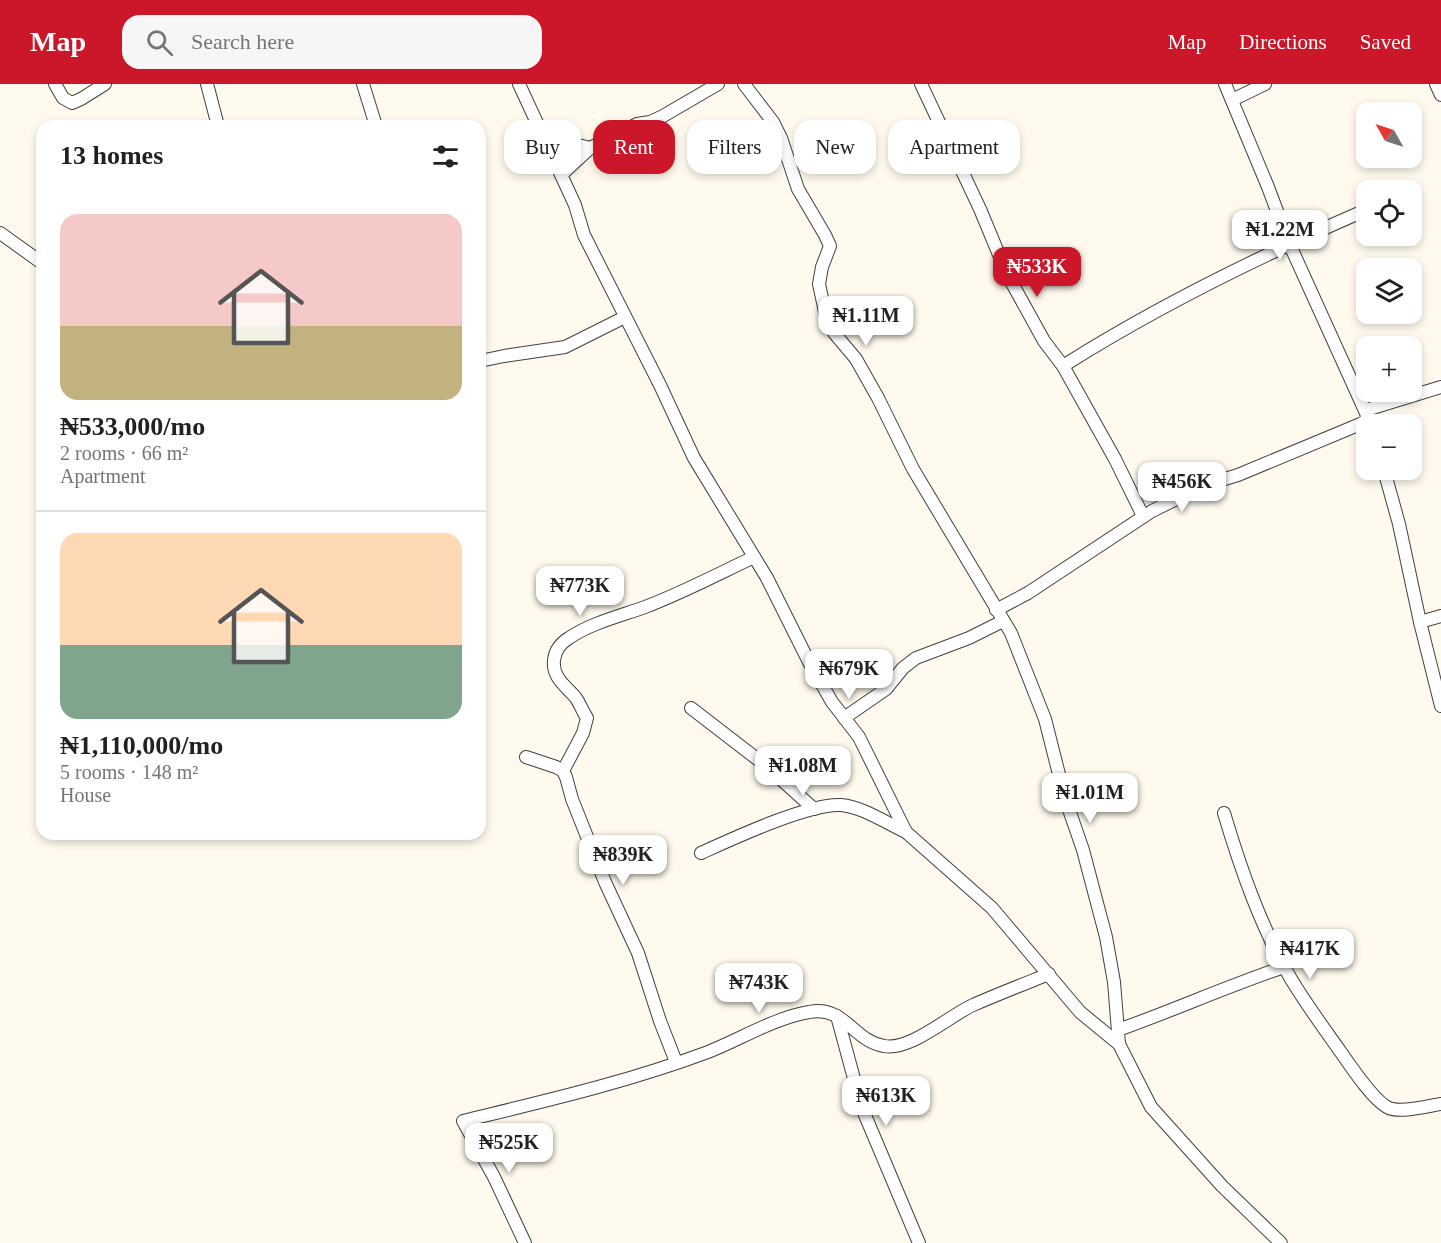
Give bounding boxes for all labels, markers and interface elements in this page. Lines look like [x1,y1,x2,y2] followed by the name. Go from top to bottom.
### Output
[122,15,542,69] search box
[30,26,86,57] text: Map
[143,26,176,59] icon: search
[191,29,294,54] text: Search here
[1168,30,1206,54] text: Map
[1239,30,1327,54] text: Directions
[1360,30,1411,54] text: Saved
[1356,102,1422,168] north arrow
[1356,102,1422,480] map controls
[504,120,581,174] chip: Buy
[593,120,675,174] chip: Rent
[687,120,782,174] chip: Filters
[794,120,876,174] chip: New
[888,120,1020,174] chip: Apartment
[429,140,462,173] icon: filters
[60,141,163,170] text: 13 homes
[1356,180,1422,246] button: locate
[1231,210,1329,261] pin: ₦1.22M
[1246,218,1314,240] text: ₦1.22M
[995,247,1079,298] pin: ₦533K
[207,253,315,361] icon: home
[1007,255,1067,277] text: ₦533K
[1356,258,1422,324] button: layers
[817,296,915,347] pin: ₦1.11M
[832,304,900,326] text: ₦1.11M
[1356,336,1422,402] button: +
[60,412,205,441] text: ₦533,000/mo
[1356,414,1422,480] button: −
[60,442,188,464] text: 2 rooms · 66 m²
[1140,462,1224,513] pin: ₦456K
[60,465,146,487] text: Apartment
[1152,470,1212,492] text: ₦456K
[538,566,622,617] pin: ₦773K
[207,572,315,680] icon: home
[550,574,610,596] text: ₦773K
[807,649,891,700] pin: ₦679K
[819,657,879,679] text: ₦679K
[60,731,223,760] text: ₦1,110,000/mo
[754,746,852,797] pin: ₦1.08M
[769,754,837,776] text: ₦1.08M
[60,761,198,783] text: 5 rooms · 148 m²
[1041,773,1139,824] pin: ₦1.01M
[1056,781,1124,803] text: ₦1.01M
[60,784,111,806] text: House
[581,835,665,886] pin: ₦839K
[593,843,653,865] text: ₦839K
[1268,929,1352,980] pin: ₦417K
[1280,937,1340,959] text: ₦417K
[717,963,801,1014] pin: ₦743K
[729,971,789,993] text: ₦743K
[844,1076,928,1127] pin: ₦613K
[856,1084,916,1106] text: ₦613K
[467,1123,551,1174] pin: ₦525K
[479,1131,539,1153] text: ₦525K

